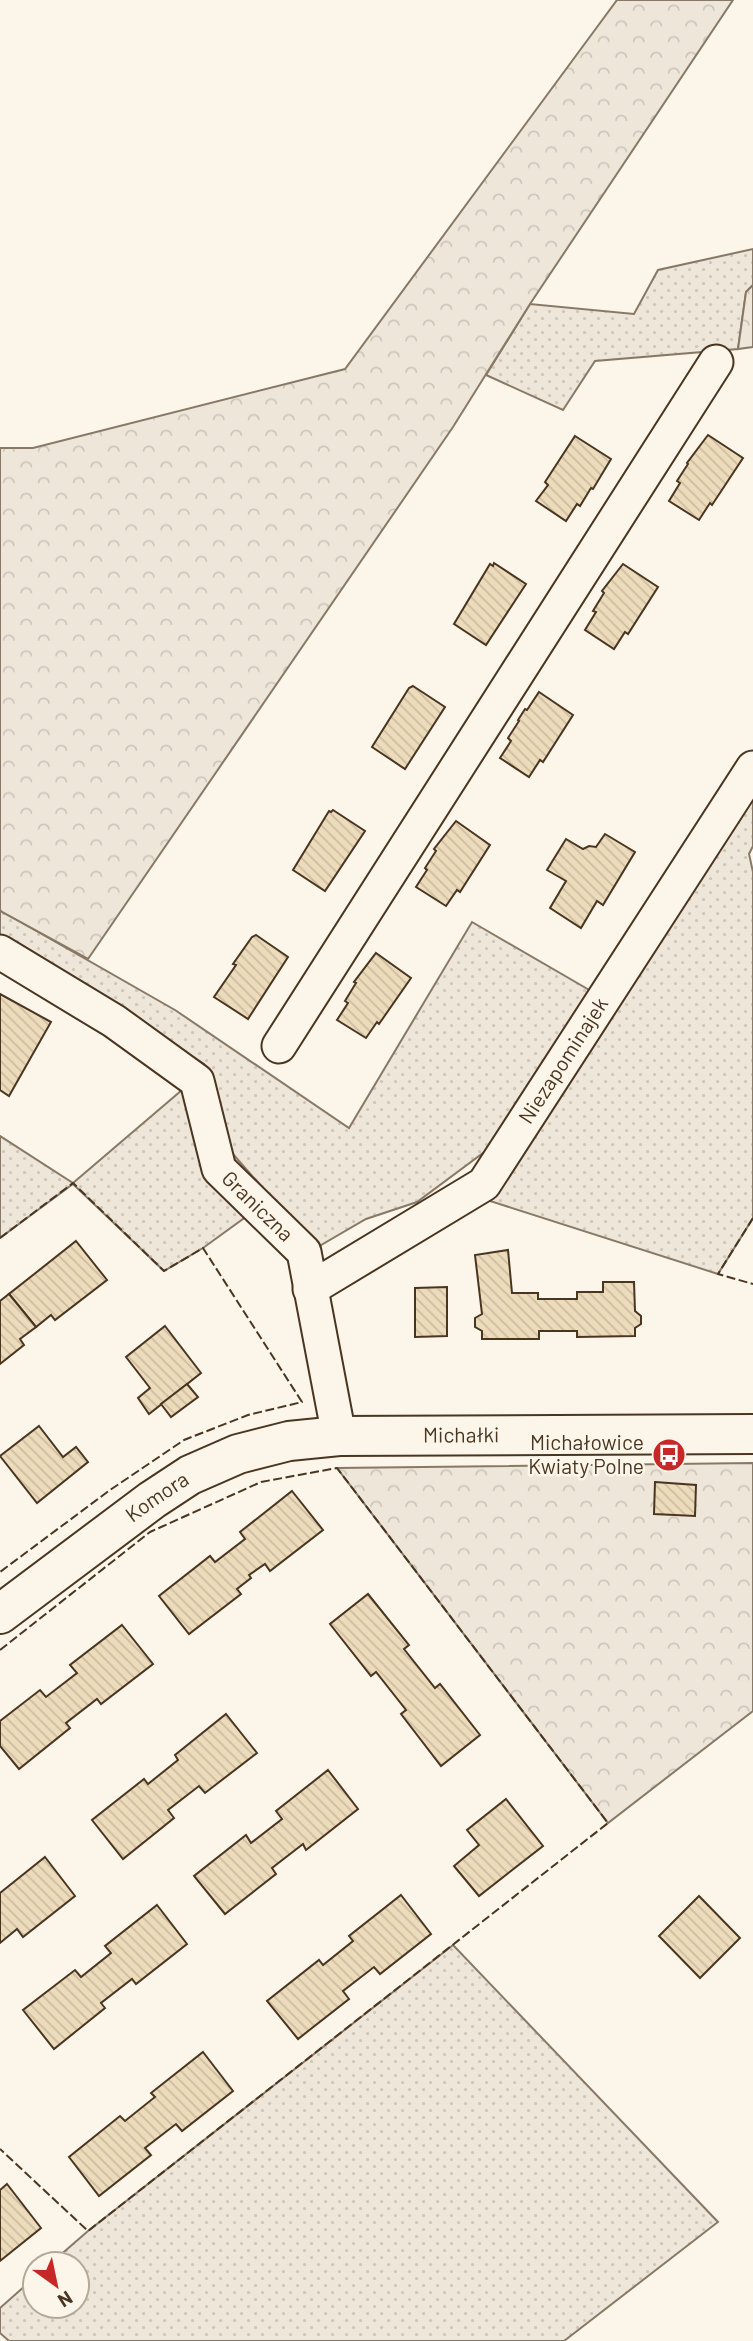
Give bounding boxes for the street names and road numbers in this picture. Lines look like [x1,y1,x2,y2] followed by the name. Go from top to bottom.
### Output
[512,992,612,1128] street label: Niezapominajek
[217,1165,299,1246] street label: Graniczna
[423,1421,500,1447] street label: Michałki
[120,1465,193,1527] street label: Komora

